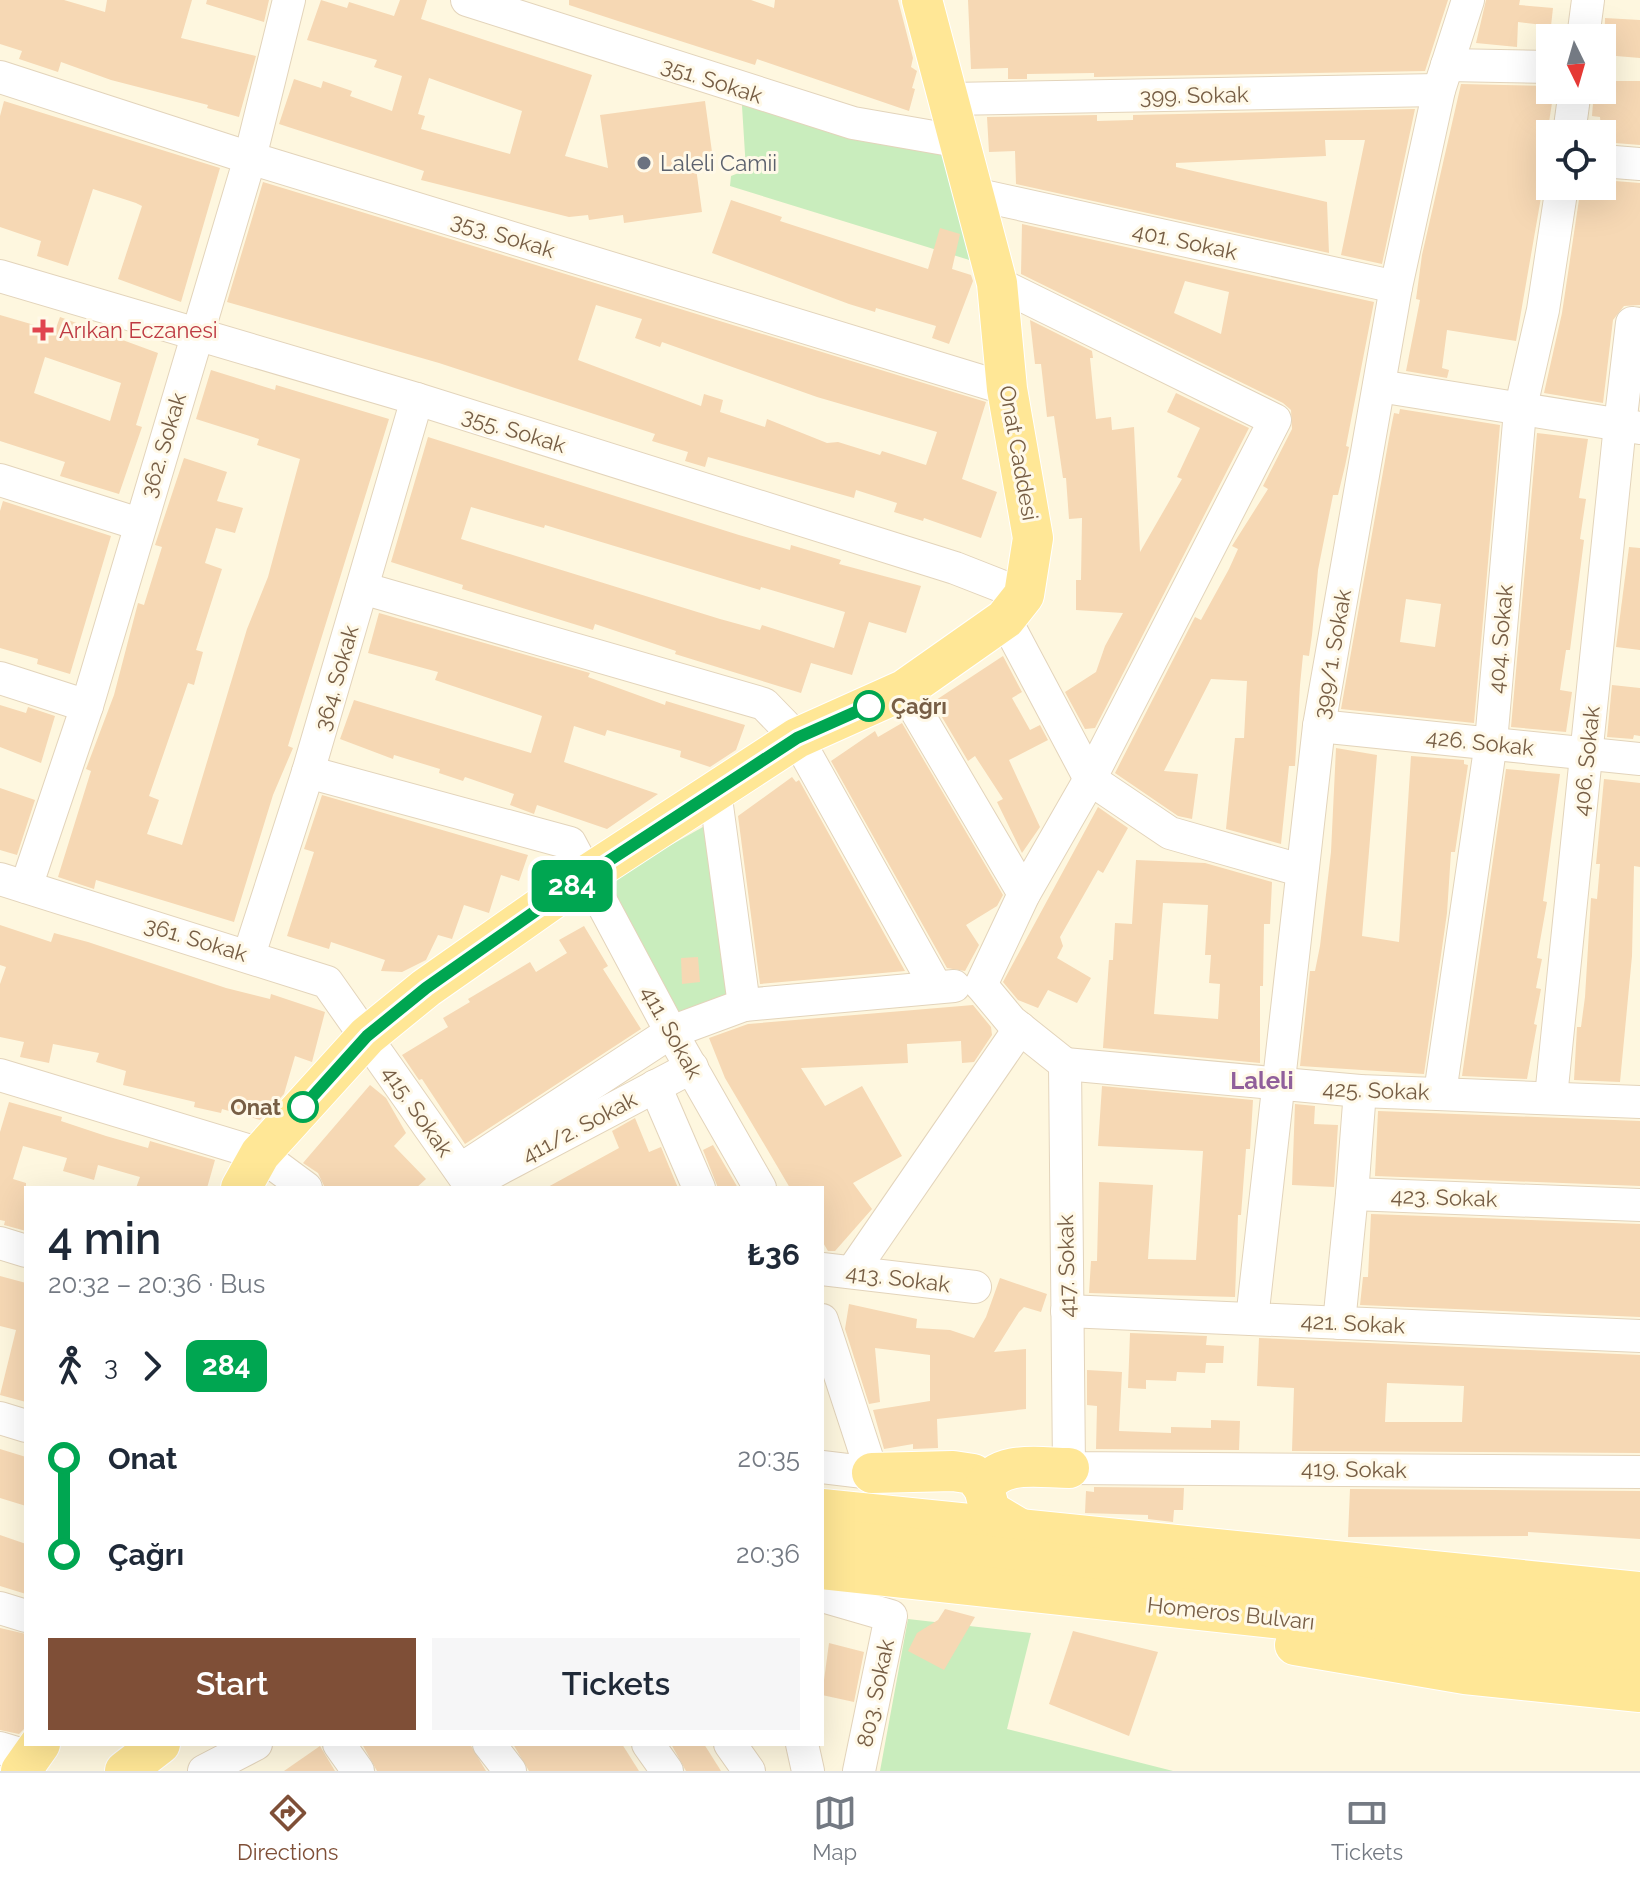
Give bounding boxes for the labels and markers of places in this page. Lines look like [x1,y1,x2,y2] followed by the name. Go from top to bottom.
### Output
[660,150,777,176] place label: Laleli Camii
[635,154,653,172] marker: Laleli Camii
[59,317,218,343] place label: Arıkan Eczanesi
[34,321,52,339] marker: Arıkan Eczanesi
[854,691,884,721] marker: Çağrı
[891,693,947,719] place label: Çağrı
[288,1092,318,1122] marker: Onat
[230,1094,282,1120] place label: Onat

